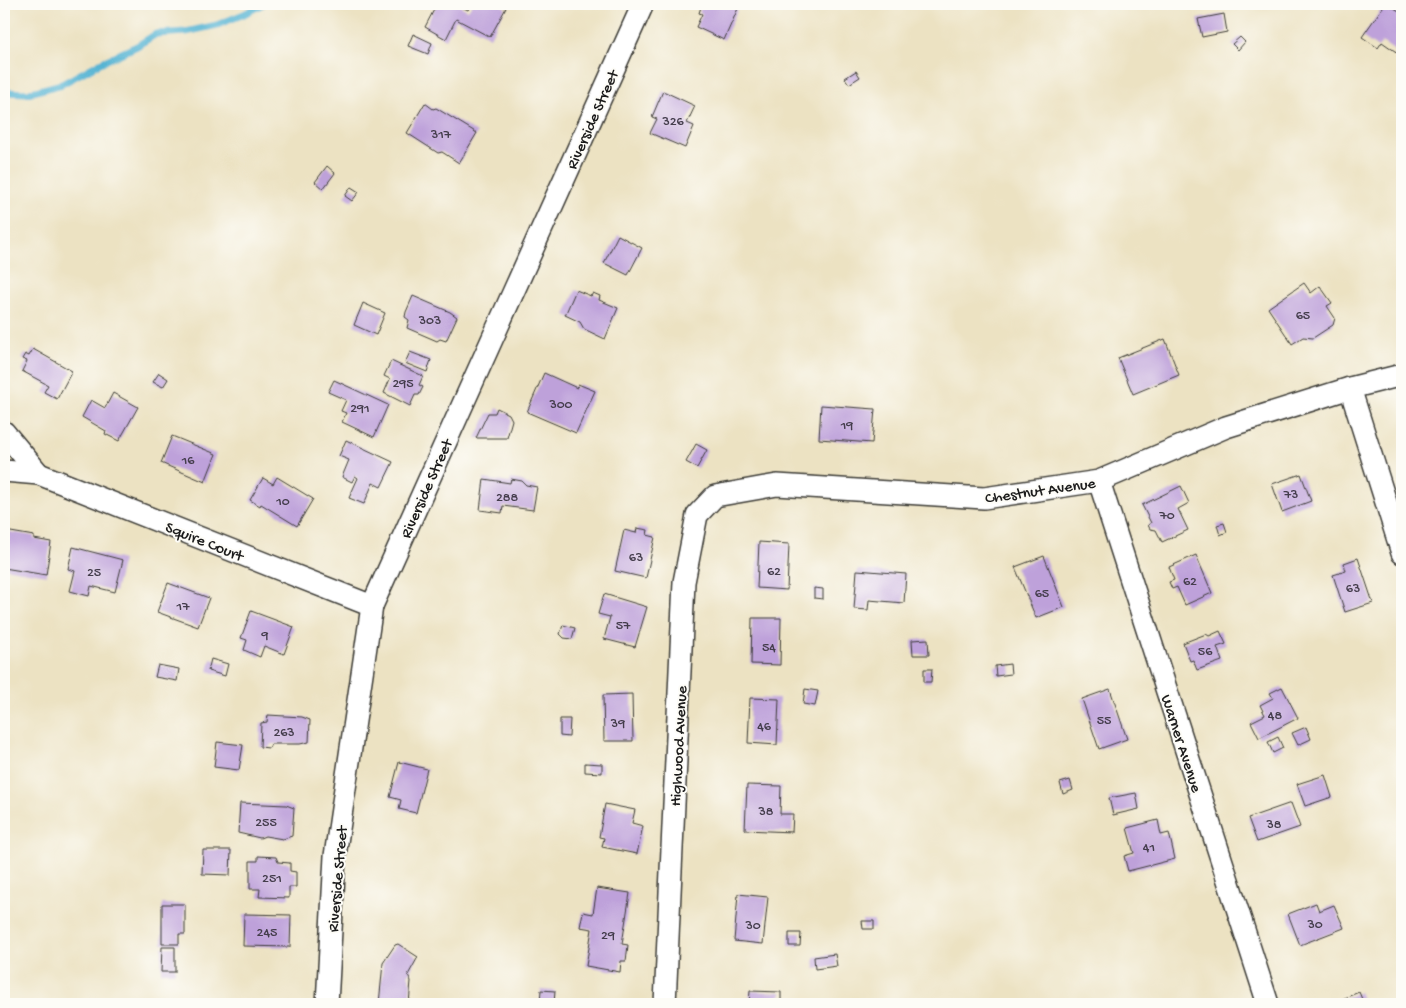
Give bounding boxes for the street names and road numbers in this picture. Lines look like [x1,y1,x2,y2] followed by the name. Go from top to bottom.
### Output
[564,67,625,173] street label: Riverside Street
[398,436,459,542] street label: Riverside Street
[984,475,1098,510] street label: Chestnut Avenue
[162,519,247,568] street label: Squire Court
[668,685,693,807] street label: Highwood Avenue
[1155,693,1205,796] street label: Warner Avenue
[325,824,354,933] street label: Riverside Street

